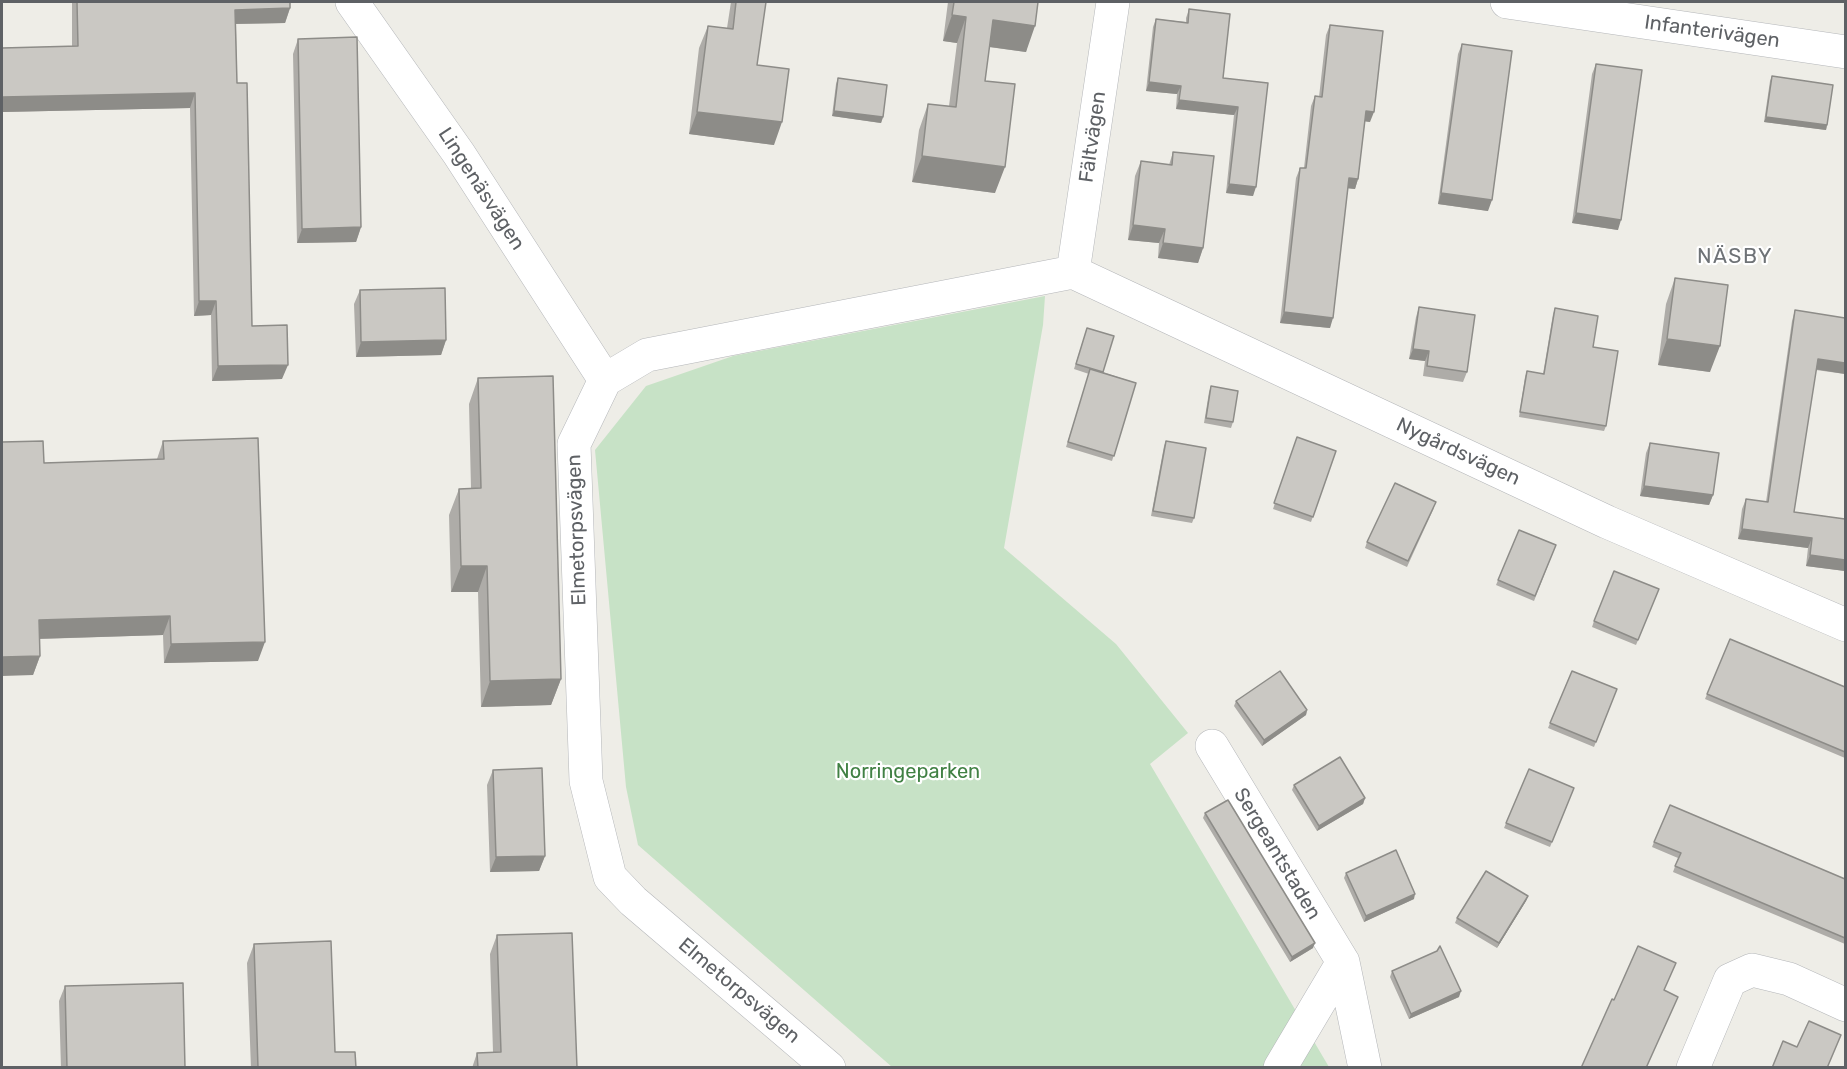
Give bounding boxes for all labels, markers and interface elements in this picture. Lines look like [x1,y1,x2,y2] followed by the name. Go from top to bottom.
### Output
[1643,11,1781,53] street label: Infanterivägen
[1075,90,1111,184] street label: Fältvägen
[432,123,530,255] street label: Lingenäsvägen
[1697,244,1773,270] district label: NÄSBY
[1392,413,1524,491] street label: Nygårdsvägen
[562,454,592,606] street label: Elmetorpsvägen
[836,760,980,784] park label: Norringeparken
[1228,784,1326,924] street label: Sergeantstaden
[673,933,805,1049] street label: Elmetorpsvägen

